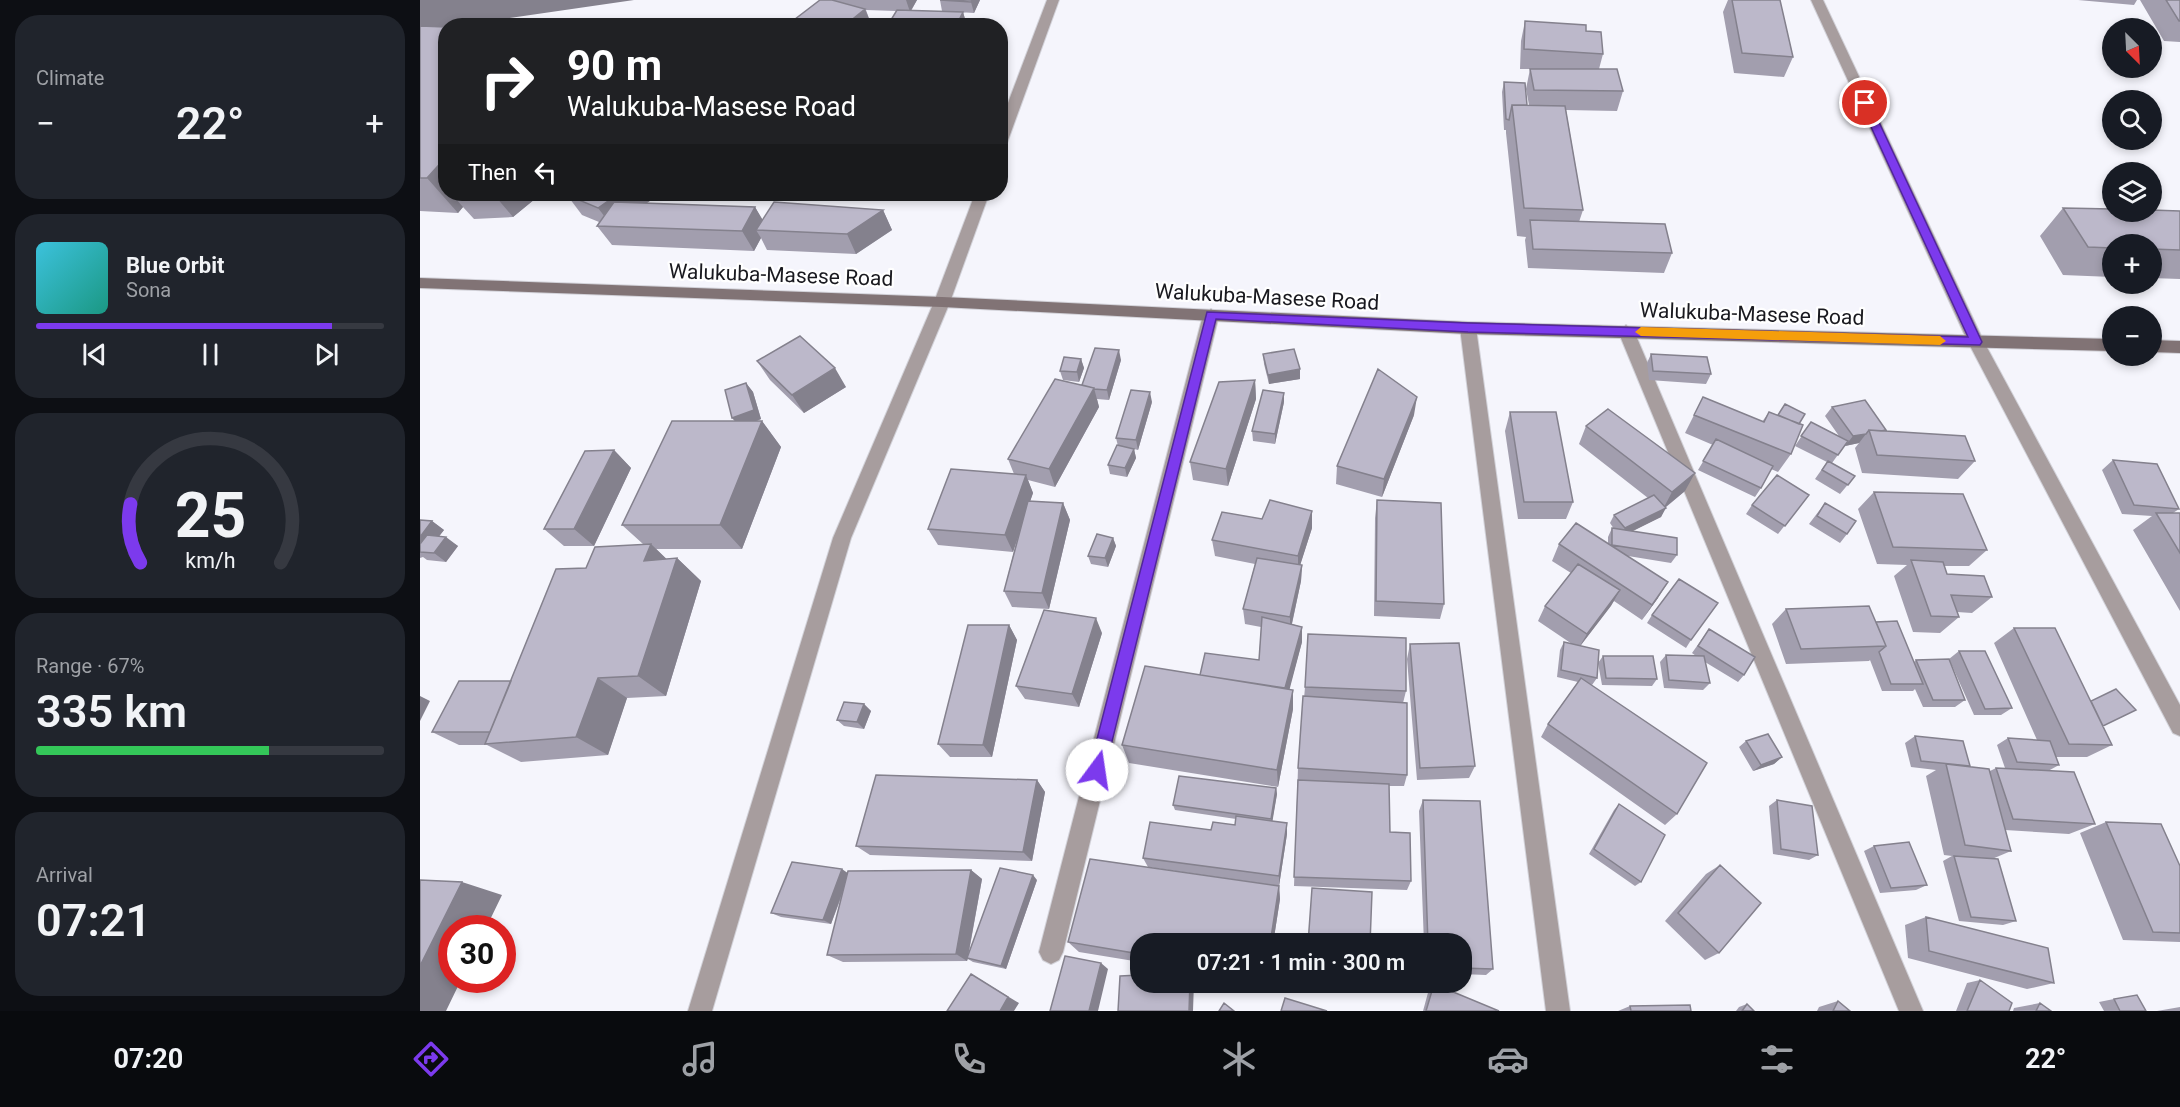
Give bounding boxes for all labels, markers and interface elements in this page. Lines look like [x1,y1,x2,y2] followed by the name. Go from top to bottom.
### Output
[2102,18,2162,78] north arrow
[2102,18,2162,366] map controls
[567,41,662,90] text: 90 m
[468,42,546,120] icon: right
[36,66,104,90] text: Climate
[1839,77,1890,128] pin
[1848,86,1881,119] icon: arrive
[2102,90,2162,150] button: search
[567,91,856,123] text: Walukuba-Masese Road
[176,97,244,150] text: 22°
[36,104,55,143] text: −
[365,104,384,143] text: +
[529,156,562,189] icon: left
[468,160,517,185] text: Then
[2102,162,2162,222] button: layers
[2102,234,2162,294] button: +
[126,253,224,278] text: Blue Orbit
[668,259,894,291] street label: Walukuba-Masese Road
[126,278,171,302] text: Sona
[1154,279,1380,315] street label: Walukuba-Masese Road
[1639,298,1865,330] street label: Walukuba-Masese Road
[2102,306,2162,366] button: −
[78,338,111,371] icon: previous
[194,338,227,371] icon: pause
[310,338,343,371] icon: next
[174,479,246,552] text: 25
[185,548,235,573] text: km/h
[36,654,144,678] text: Range · 67%
[36,685,187,738] text: 335 km
[1065,738,1129,802] position arrow
[36,863,93,887] text: Arrival
[36,894,151,947] text: 07:21
[438,915,516,993] speed limit sign: 30
[1197,950,1405,975] text: 07:21 · 1 min · 300 m
[410,1038,452,1080] icon: directions
[679,1038,721,1080] icon: music
[948,1038,990,1080] icon: phone
[1218,1038,1260,1080] icon: climate
[1487,1038,1529,1080] icon: car
[1756,1038,1798,1080] icon: filters
[114,1043,183,1075] text: 07:20
[2025,1043,2066,1075] text: 22°

